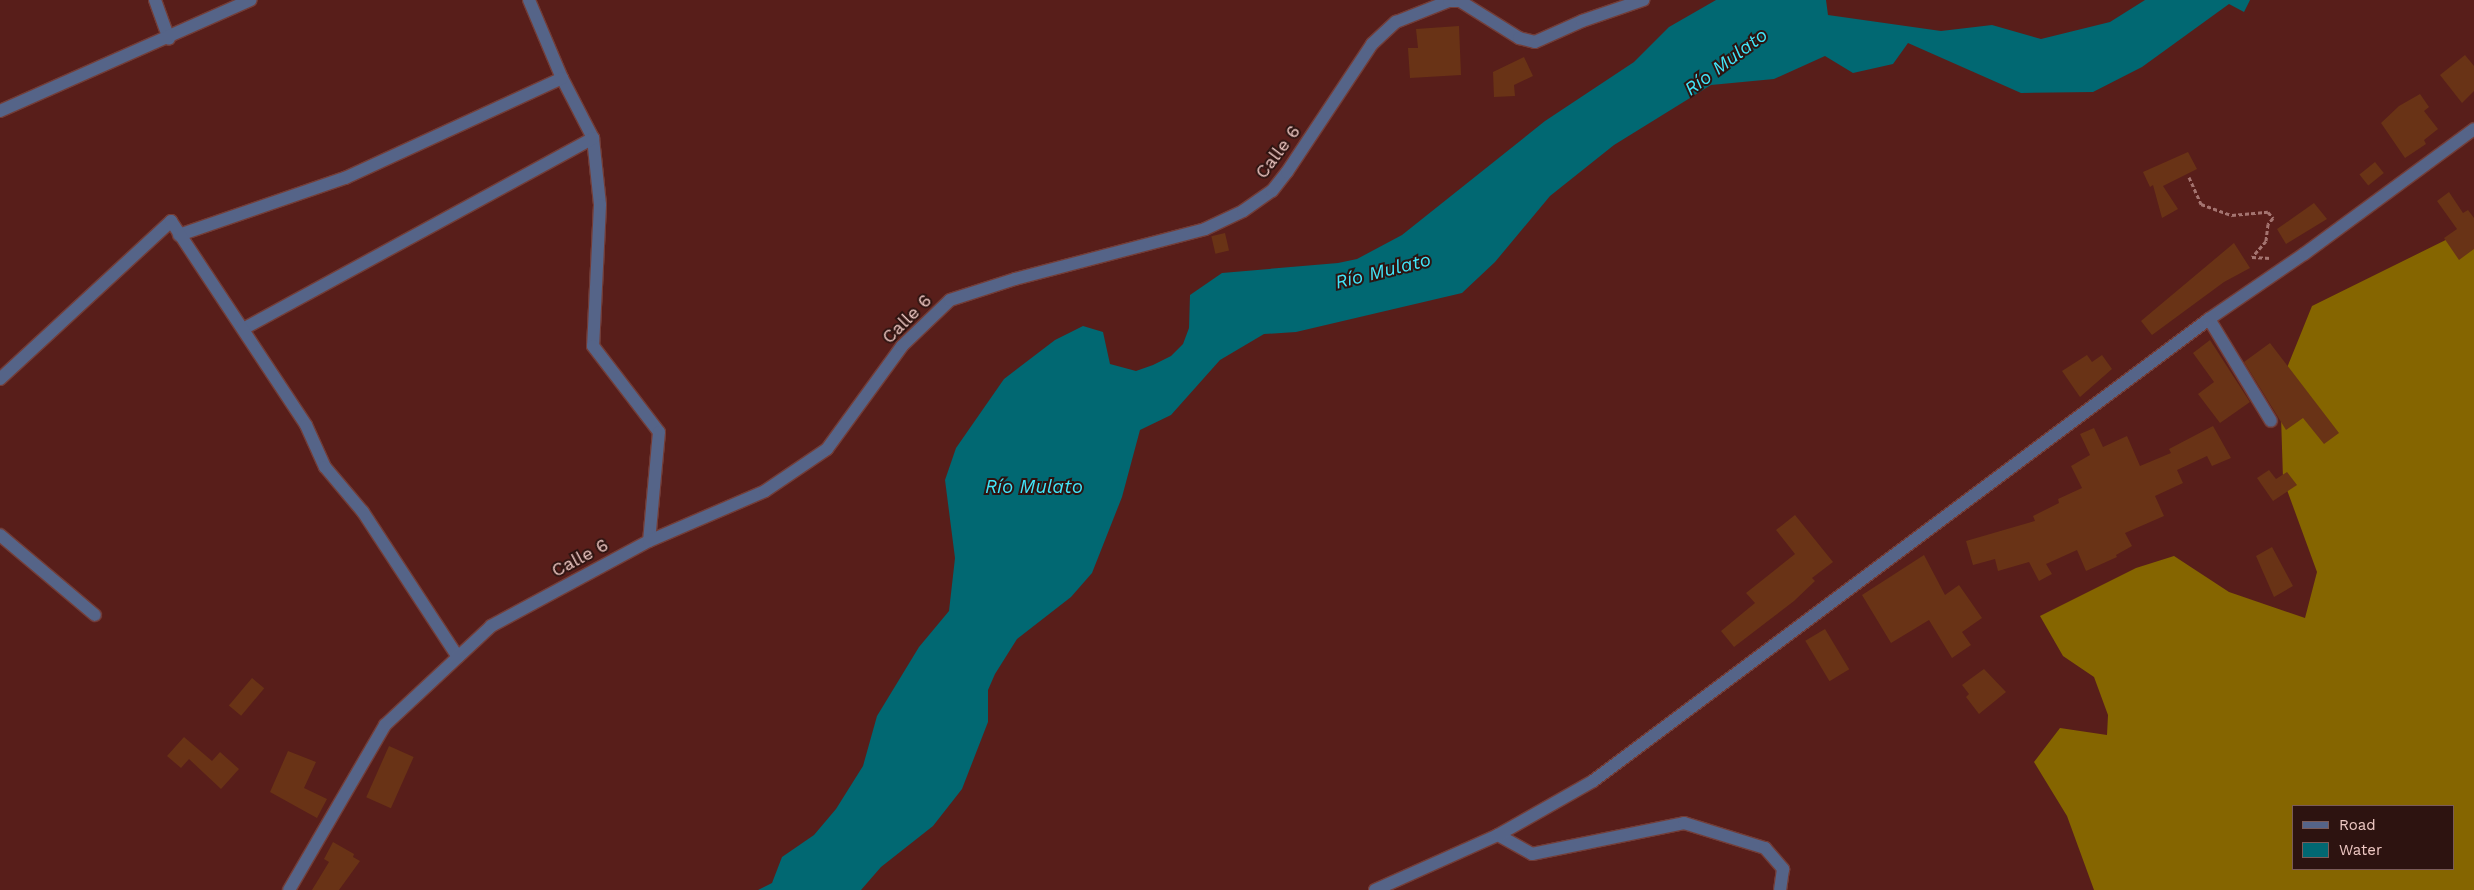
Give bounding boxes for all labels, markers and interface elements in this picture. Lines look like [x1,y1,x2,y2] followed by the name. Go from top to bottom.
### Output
[1680,23,1772,101] water label: Río Mulato
[1251,121,1305,183] street label: Calle 6
[1333,248,1433,294] water label: Río Mulato
[878,290,936,348] street label: Calle 6
[985,476,1083,498] water label: Río Mulato
[548,534,612,582] street label: Calle 6
[2292,805,2454,870] legend
[2339,816,2376,834] text: Road
[2339,841,2382,859] text: Water

